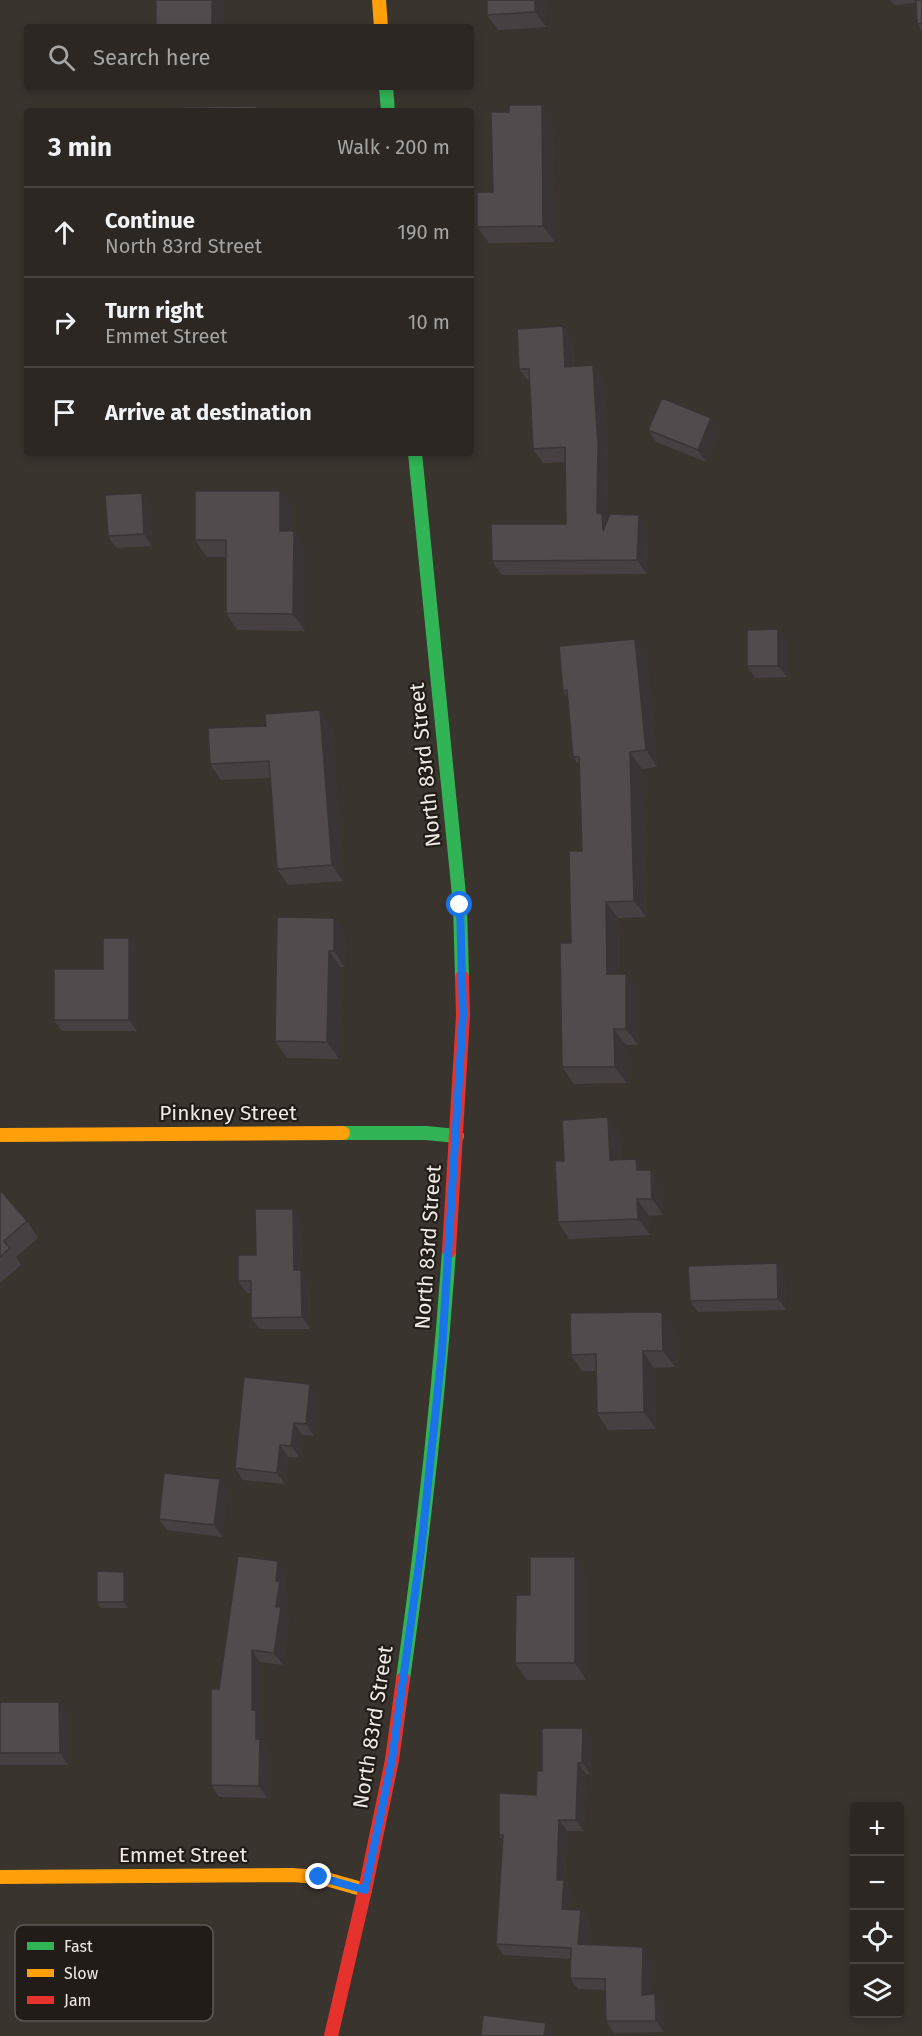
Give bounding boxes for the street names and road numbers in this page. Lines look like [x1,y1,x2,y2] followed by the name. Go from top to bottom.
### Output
[403,681,447,848] street label: North 83rd Street
[159,1100,297,1126] street label: Pinkney Street
[409,1163,447,1330] street label: North 83rd Street
[347,1643,399,1810] street label: North 83rd Street
[119,1842,248,1868] street label: Emmet Street

